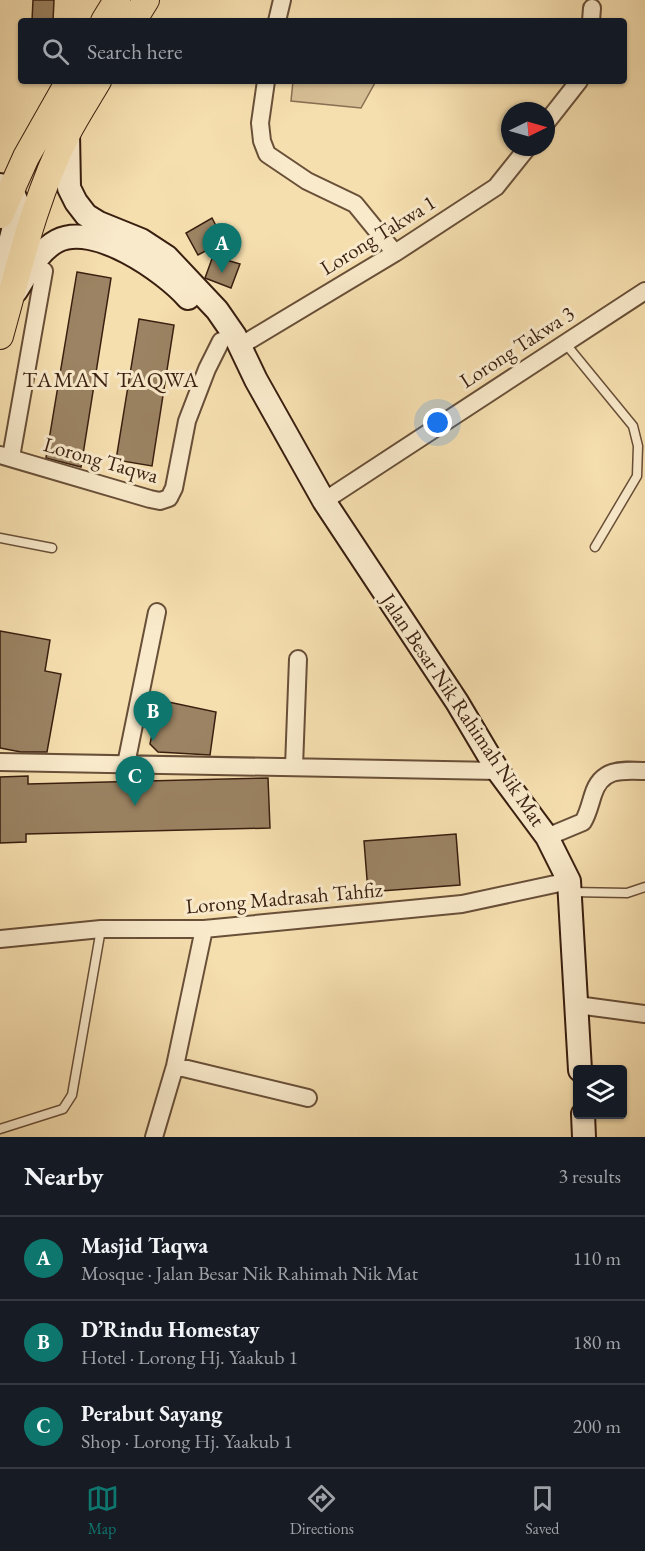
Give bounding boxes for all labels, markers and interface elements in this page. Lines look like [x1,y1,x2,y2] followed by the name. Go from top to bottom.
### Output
[18,18,627,84] search box
[39,35,72,68] icon: search
[87,37,182,66] text: Search here
[501,102,555,156] north arrow
[315,188,441,281] street label: Lorong Takwa 1
[202,224,242,273] pin: A
[454,299,579,394] street label: Lorong Takwa 3
[22,365,200,394] district label: TAMAN TAQWA
[423,408,452,437] your location
[41,430,162,489] street label: Lorong Taqwa
[374,586,552,832] street label: Jalan Besar Nik Rahimah Nik Mat
[134,692,172,741] pin: B
[116,756,154,806] pin: C
[184,875,384,920] street label: Lorong Madrasah Tahfiz
[573,1065,627,1119] map controls
[573,1065,627,1119] button: layers
[24,1159,104,1193] text: Nearby
[558,1163,621,1189] text: 3 results
[81,1231,208,1260] text: Masjid Taqwa
[36,1245,51,1271] text: A
[573,1245,621,1271] text: 110 m
[81,1260,418,1286] text: Mosque · Jalan Besar Nik Rahimah Nik Mat
[81,1315,260,1344] text: D’Rindu Homestay
[37,1329,50,1355] text: B
[573,1329,621,1355] text: 180 m
[81,1344,298,1370] text: Hotel · Lorong Hj. Yaakub 1
[81,1399,222,1428] text: Perabut Sayang
[36,1413,51,1439] text: C
[573,1413,621,1439] text: 200 m
[81,1428,293,1454] text: Shop · Lorong Hj. Yaakub 1
[86,1482,119,1539] tab: Map
[290,1482,354,1539] tab: Directions
[525,1482,559,1539] tab: Saved

